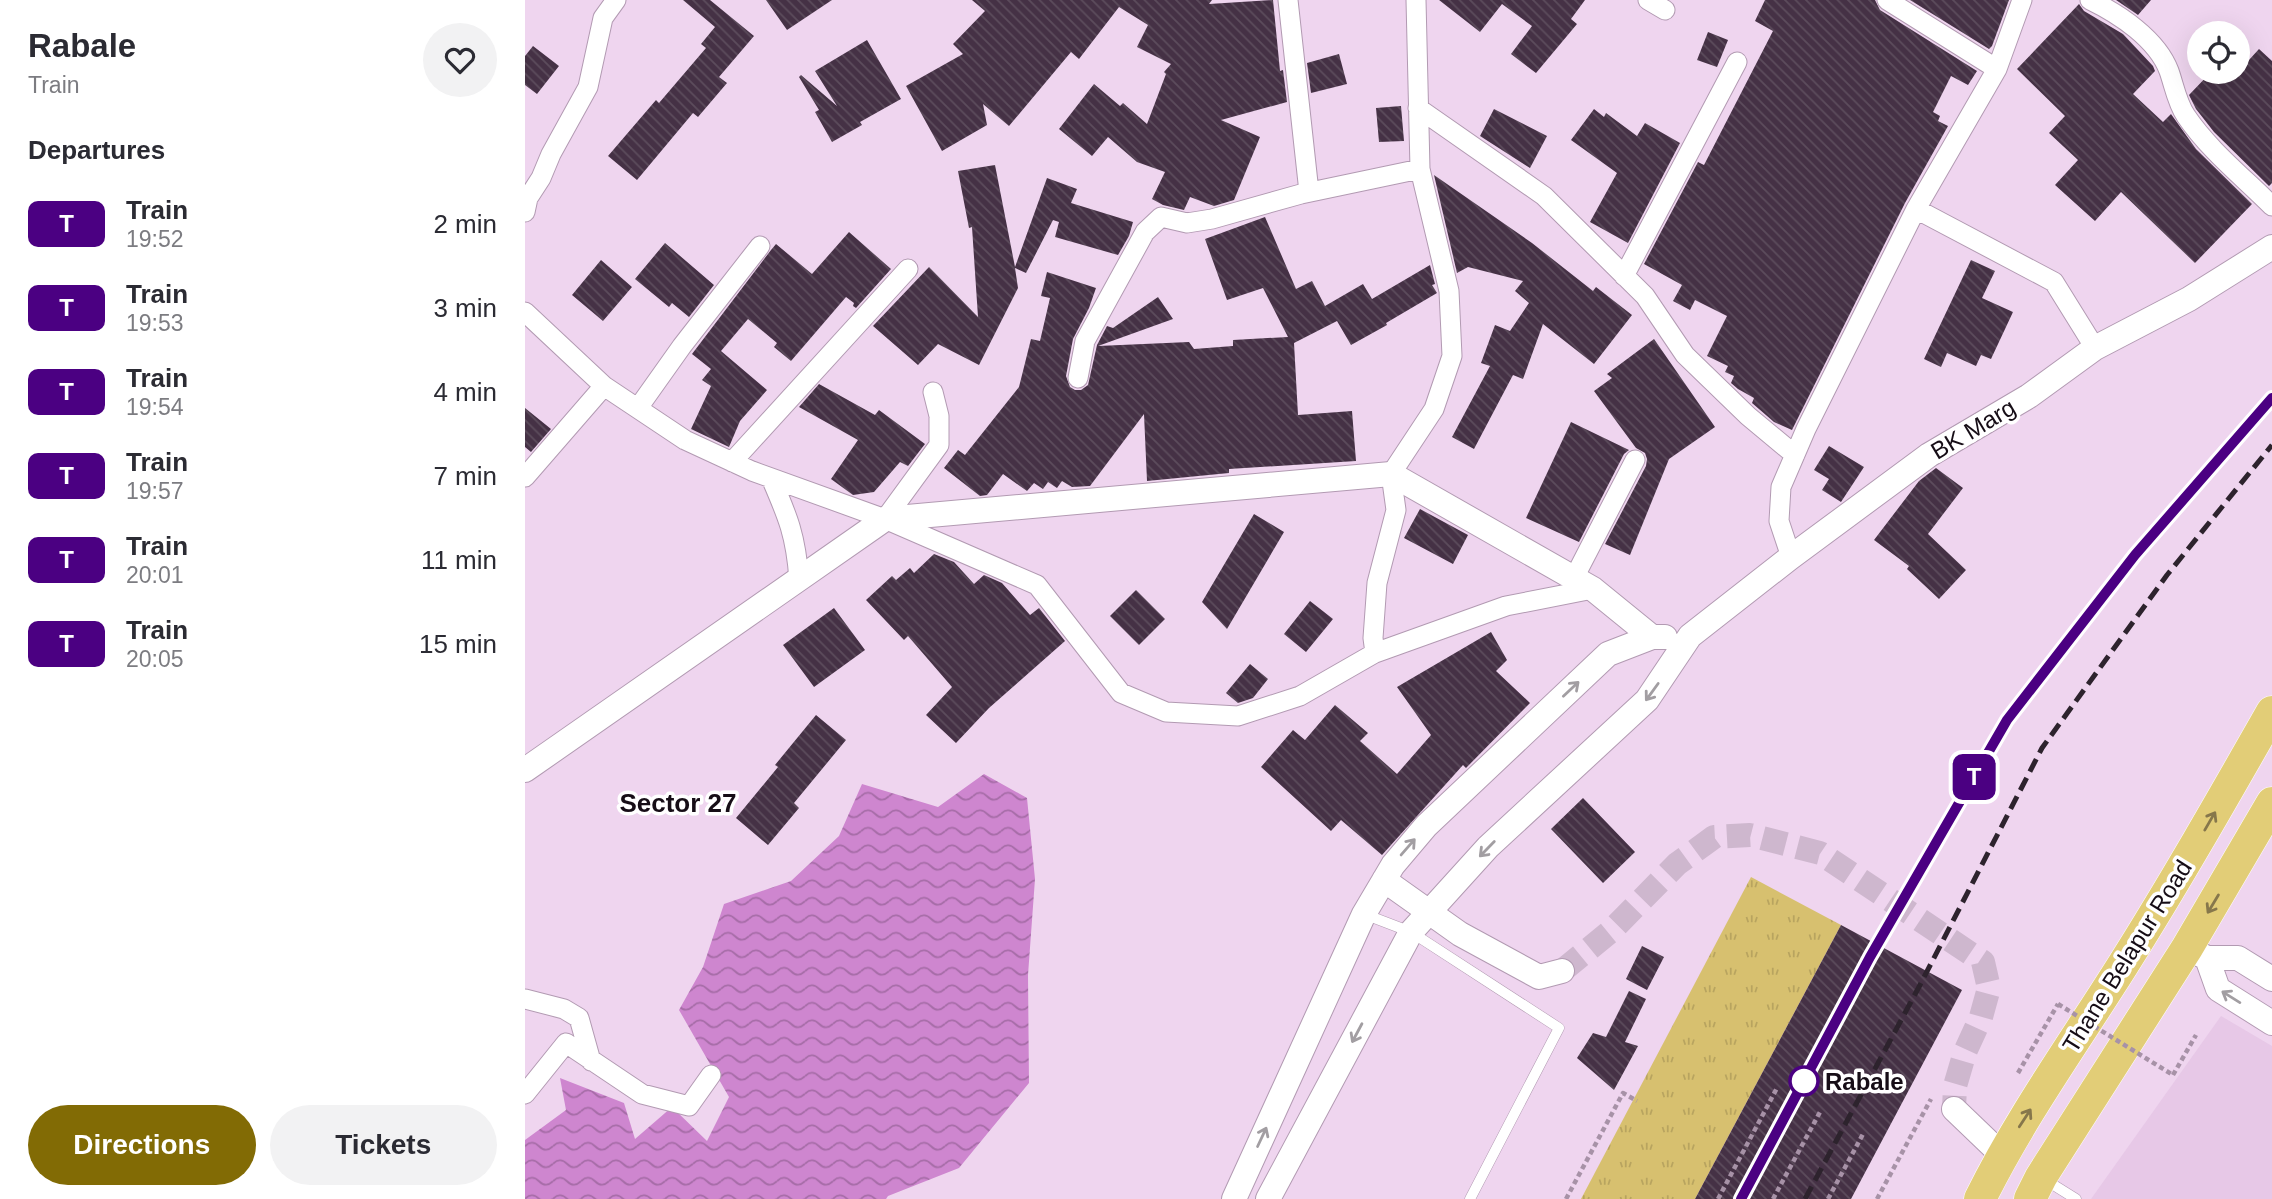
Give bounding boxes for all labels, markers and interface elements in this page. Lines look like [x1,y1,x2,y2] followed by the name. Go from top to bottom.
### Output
[2187,21,2250,84] map controls
[2187,21,2250,84] button: locate
[423,23,497,97] button: heart
[28,27,136,64] text: Rabale
[28,72,80,98] text: Train
[28,135,165,165] text: Departures
[126,195,188,225] text: Train
[433,209,497,239] text: 2 min
[59,210,74,237] text: T
[126,226,184,252] text: 19:52
[126,279,188,309] text: Train
[433,293,497,323] text: 3 min
[59,294,74,321] text: T
[126,310,184,336] text: 19:53
[126,363,188,393] text: Train
[433,377,497,407] text: 4 min
[59,378,74,405] text: T
[1926,393,2020,465] street label: BK Marg
[126,394,184,420] text: 19:54
[126,447,188,477] text: Train
[433,461,497,491] text: 7 min
[59,462,74,489] text: T
[126,478,184,504] text: 19:57
[126,531,188,561] text: Train
[421,545,497,575] text: 11 min
[59,546,74,573] text: T
[126,562,184,588] text: 20:01
[126,615,188,645] text: Train
[419,629,497,659] text: 15 min
[59,630,74,657] text: T
[126,646,184,672] text: 20:05
[1562,680,1579,697] one-way arrow
[1645,682,1659,701] one-way arrow
[1951,754,1997,800] line badge: T
[1967,763,1981,790] text: T
[619,788,737,818] district label: Sector 27
[2204,811,2217,832] one-way arrow
[1400,838,1416,856] one-way arrow
[1479,840,1496,857] one-way arrow
[2057,855,2197,1057] street label: Thane Belapur Road
[2206,894,2220,914] one-way arrow
[2221,990,2241,1004] one-way arrow
[1350,1022,1363,1043] one-way arrow
[1789,1066,1819,1096] marker: Rabale
[1825,1068,1904,1095] place label: Rabale
[28,1105,256,1185] button: Directions
[270,1105,497,1185] button: Tickets
[2018,1109,2033,1128] one-way arrow
[1256,1127,1269,1148] one-way arrow

